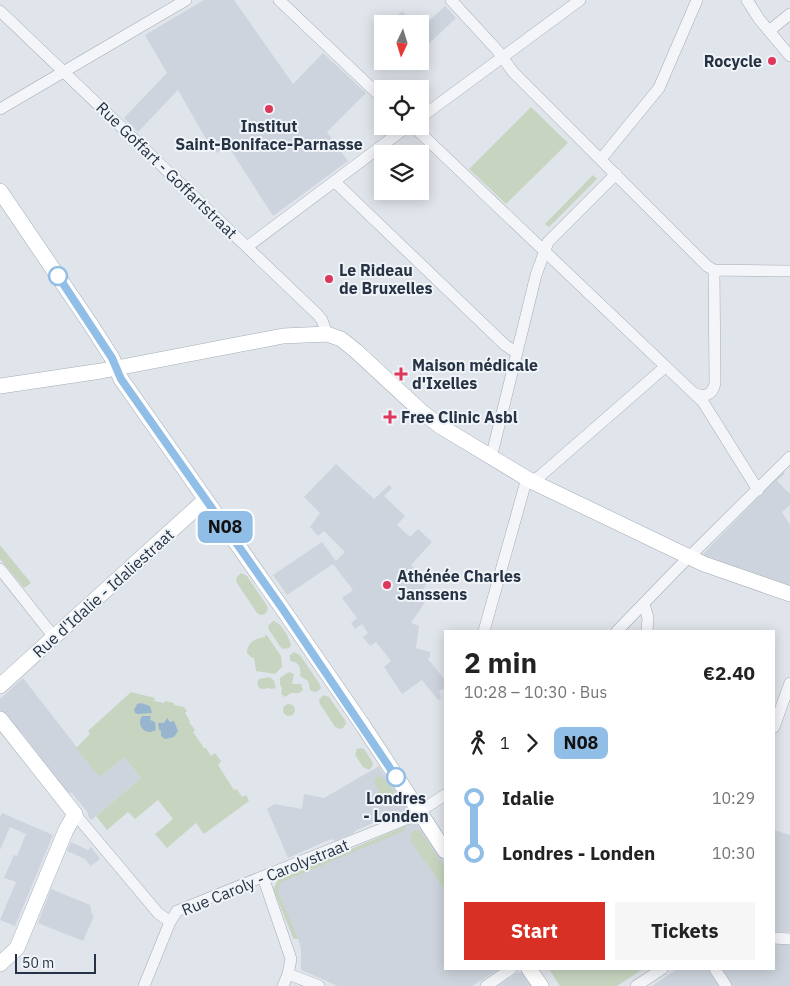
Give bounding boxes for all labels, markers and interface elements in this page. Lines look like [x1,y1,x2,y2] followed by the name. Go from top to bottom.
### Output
[374,15,429,70] north arrow
[374,15,429,200] map controls
[704,51,762,71] place label: Rocycle
[766,55,778,67] marker: Rocycle
[374,80,429,135] button: locate
[92,97,242,243] street label: Rue Goffart - Goffartstraat
[263,103,275,115] marker: Institut Saint-Boniface-Parnasse
[175,116,363,154] place label: Institut Saint-Boniface-Parnasse
[374,145,429,200] button: layers
[339,260,433,298] place label: Le Rideau de Bruxelles
[48,266,68,286] unlabelled marker
[323,273,335,285] marker: Le Rideau de Bruxelles
[412,355,538,393] place label: Maison médicale d'Ixelles
[394,367,408,381] marker: Maison médicale d'Ixelles
[401,407,518,427] place label: Free Clinic Asbl
[383,410,397,424] marker: Free Clinic Asbl
[196,511,254,543] line badge: N08
[208,515,242,538] text: N08
[28,524,178,662] street label: Rue d'Idalie - Idaliestraat
[397,566,521,604] place label: Athénée Charles Janssens
[381,579,393,591] marker: Athénée Charles Janssens
[464,644,537,681] text: 2 min
[703,661,755,685] text: €2.40
[464,682,607,702] text: 10:28 – 10:30 · Bus
[464,729,492,757] icon: walk
[518,729,546,757] icon: forward
[564,731,598,754] text: N08
[500,733,510,753] text: 1
[386,767,406,787] marker: Londres - Londen
[502,786,554,810] text: Idalie
[363,788,429,826] place label: Londres - Londen
[712,788,755,808] text: 10:29
[179,834,351,920] street label: Rue Caroly - Carolystraat
[502,841,655,865] text: Londres - Londen
[712,843,755,863] text: 10:30
[464,902,605,960] button: Start
[615,902,755,960] button: Tickets
[15,951,96,974] scale bar
[22,954,54,972] text: 50 m

